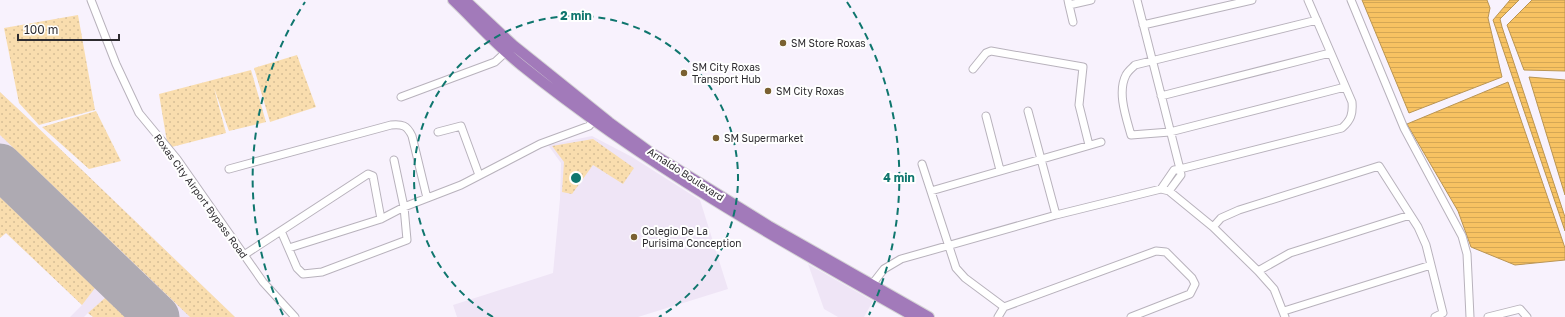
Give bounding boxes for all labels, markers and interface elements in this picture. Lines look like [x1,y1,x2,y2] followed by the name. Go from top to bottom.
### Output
[560,8,592,23] text: 2 min
[18,16,119,42] scale bar
[24,22,58,37] text: 100 m
[791,37,866,49] place label: SM Store Roxas
[778,38,788,48] marker: SM Store Roxas
[692,61,761,85] place label: SM City Roxas Transport Hub
[679,68,689,78] marker: SM City Roxas Transport Hub
[776,85,844,97] place label: SM City Roxas
[763,86,773,96] marker: SM City Roxas
[152,131,250,261] street label: Roxas City Airport Bypass Road
[724,132,803,144] place label: SM Supermarket
[711,133,721,143] marker: SM Supermarket
[646,145,726,203] street label: Arnaldo Boulevard
[883,170,915,185] text: 4 min
[569,171,583,185] centre of rings
[642,225,741,249] place label: Colegio De La Purisima Conception
[629,232,639,242] marker: Colegio De La Purisima Conception

